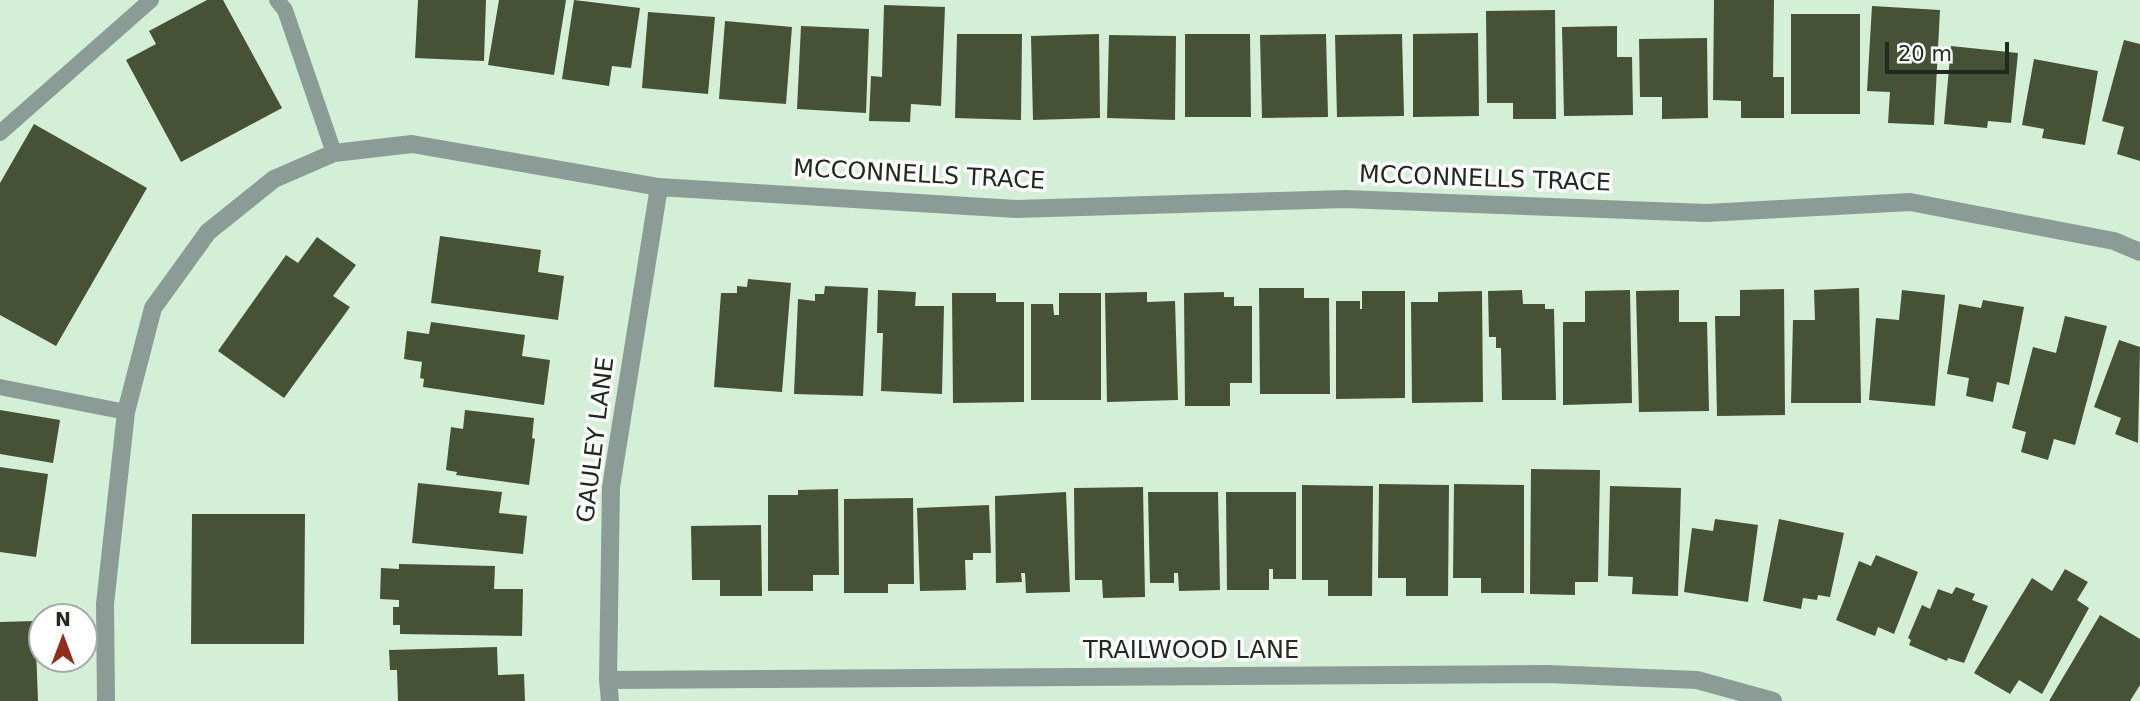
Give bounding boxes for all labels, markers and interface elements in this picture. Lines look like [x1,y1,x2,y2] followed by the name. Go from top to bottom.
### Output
[1888,28,2012,72] scale bar
[1898,42,1952,66] text: 20 m
[792,155,1046,197] street label: MCCONNELLS TRACE
[1359,161,1611,199] street label: MCCONNELLS TRACE
[573,355,621,525] street label: GAULEY LANE
[28,603,98,673] north arrow
[55,608,71,630] text: N
[1083,638,1299,666] street label: TRAILWOOD LANE

